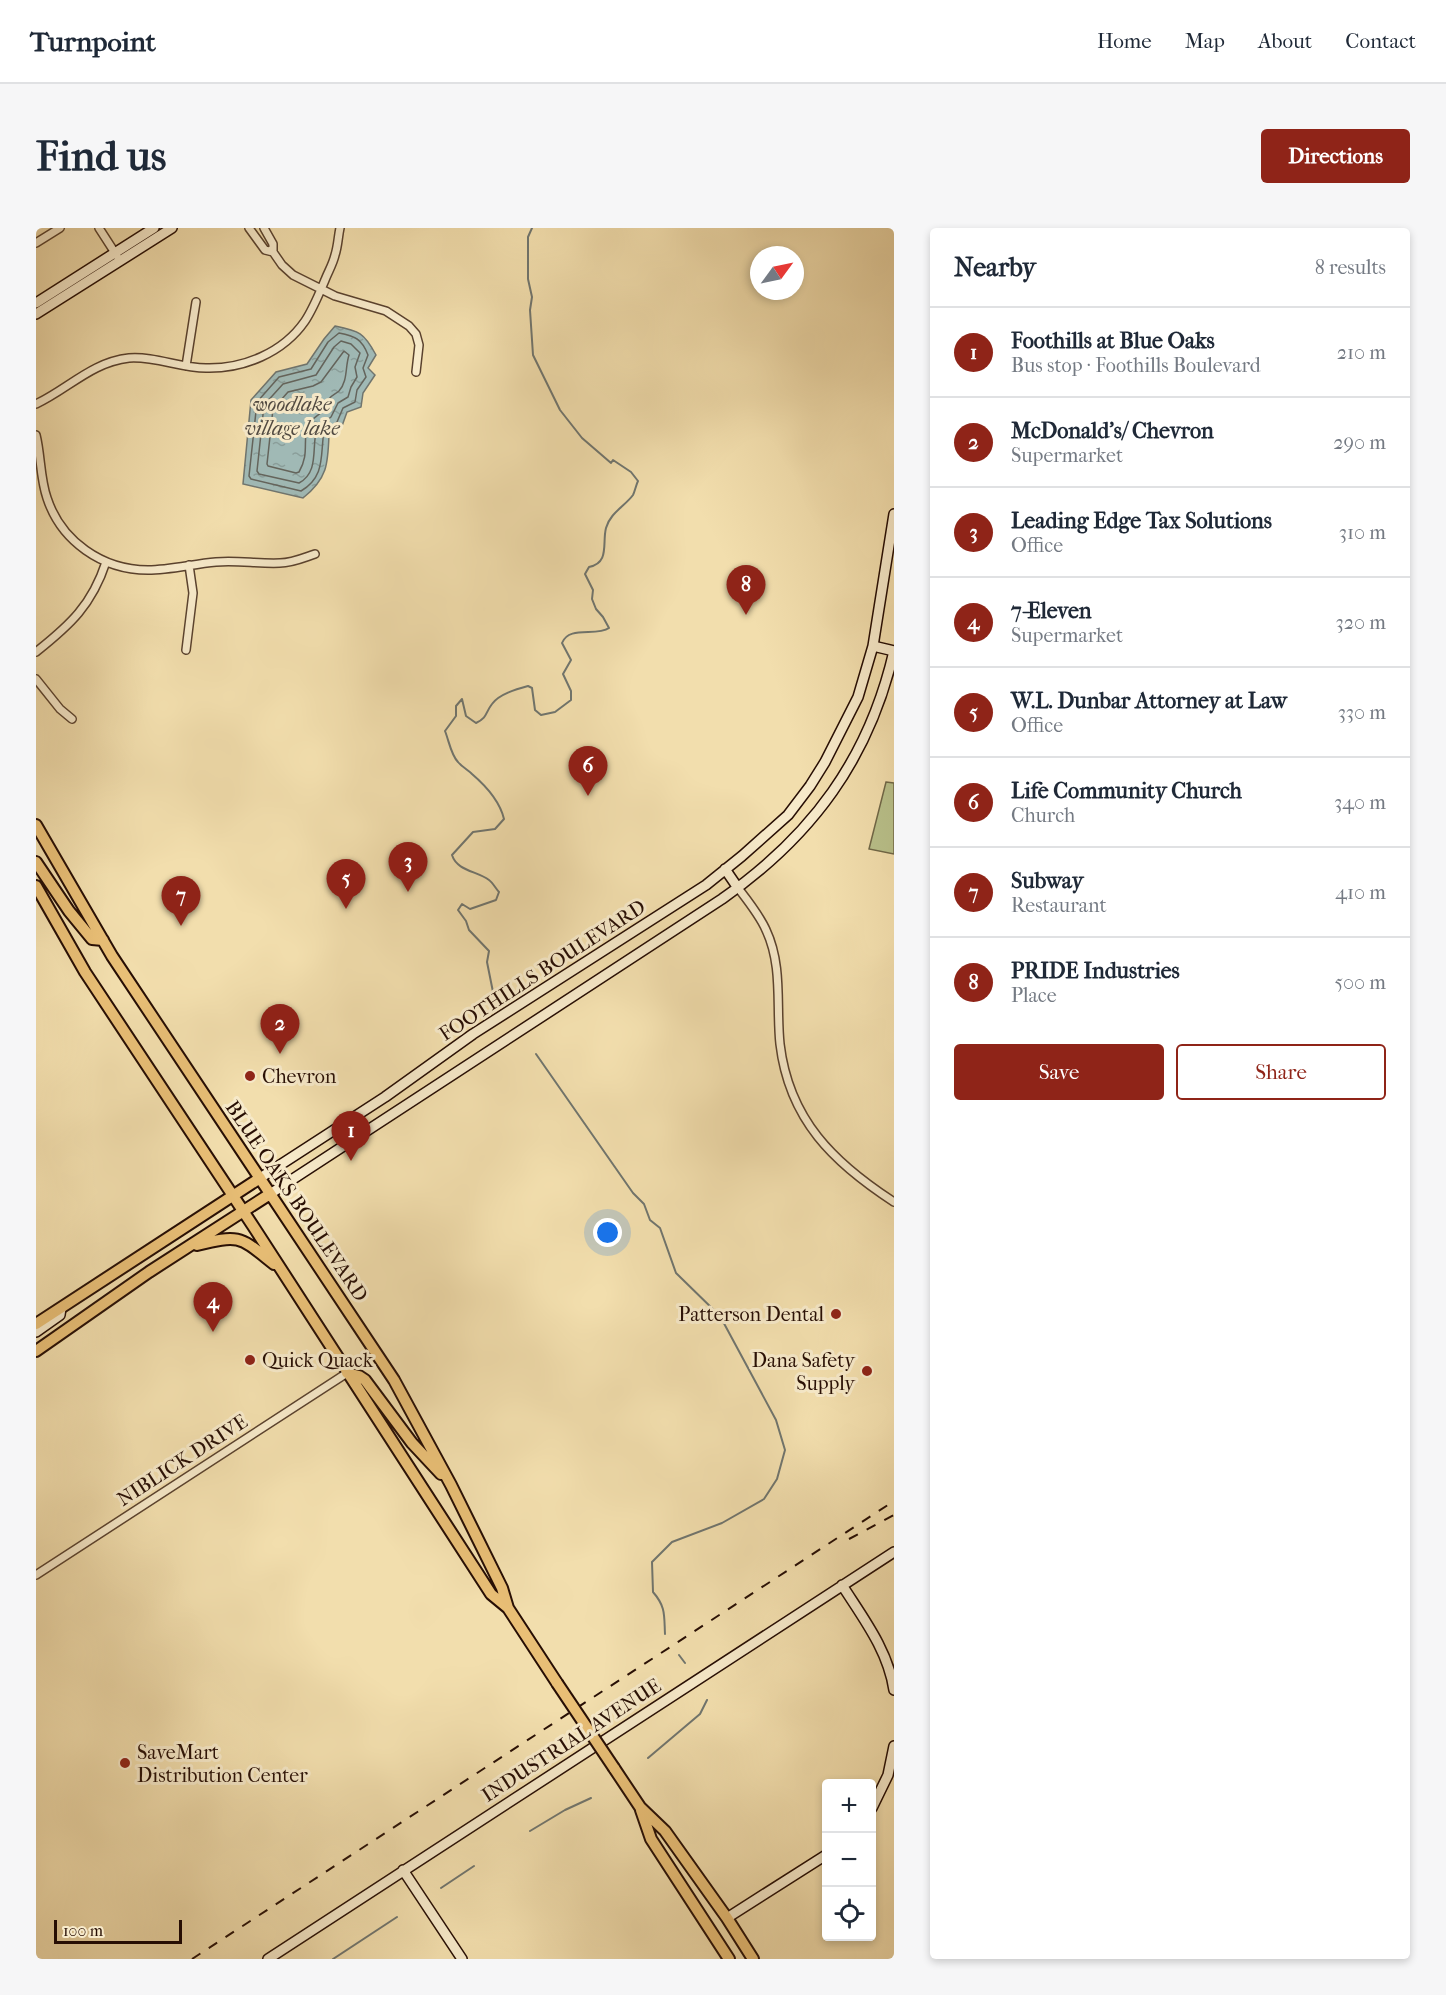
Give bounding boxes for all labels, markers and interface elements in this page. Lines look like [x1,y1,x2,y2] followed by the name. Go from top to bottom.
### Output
[30,25,156,58] text: Turnpoint
[1097,29,1152,53] text: Home
[1185,29,1225,53] text: Map
[1258,29,1312,53] text: About
[1345,29,1416,53] text: Contact
[1261,129,1410,183] button: Directions
[36,132,166,181] text: Find us
[750,246,804,300] north arrow
[954,252,1036,283] text: Nearby
[1315,256,1386,279] text: 8 results
[1011,328,1215,354] text: Foothills at Blue Oaks
[970,341,977,364] text: 1
[1337,341,1386,364] text: 210 m
[1011,354,1261,377] text: Bus stop · Foothills Boulevard
[244,392,340,440] water label: woodlake village lake
[1011,418,1214,444] text: McDonald's/ Chevron
[968,431,979,454] text: 2
[1333,431,1386,454] text: 290 m
[1011,444,1123,467] text: Supermarket
[1011,508,1272,534] text: Leading Edge Tax Solutions
[969,521,978,544] text: 3
[1339,521,1386,544] text: 310 m
[1011,534,1063,557] text: Office
[726,566,766,615] pin: 8
[1011,598,1092,624] text: 7-Eleven
[968,611,979,634] text: 4
[1336,611,1386,634] text: 320 m
[1011,624,1123,647] text: Supermarket
[1011,688,1287,714] text: W.L. Dunbar Attorney at Law
[969,701,978,724] text: 5
[1338,701,1386,724] text: 330 m
[1011,714,1063,737] text: Office
[568,746,608,796] pin: 6
[1011,778,1242,804] text: Life Community Church
[968,791,979,814] text: 6
[1334,791,1386,814] text: 340 m
[1011,804,1075,827] text: Church
[388,842,428,892] pin: 3
[326,860,366,909] pin: 5
[1011,868,1083,894] text: Subway
[162,876,200,926] pin: 7
[969,881,978,904] text: 7
[1335,881,1386,904] text: 410 m
[1011,894,1107,917] text: Restaurant
[435,895,650,1046] street label: FOOTHILLS BOULEVARD
[1011,958,1180,984] text: PRIDE Industries
[968,971,979,994] text: 8
[1334,971,1386,994] text: 500 m
[1011,984,1057,1007] text: Place
[260,1004,300,1054] pin: 2
[954,1044,1164,1100] button: Save
[1176,1044,1386,1100] button: Share
[262,1065,337,1088] place label: Chevron
[243,1069,257,1083] marker: Chevron
[221,1097,372,1306] street label: BLUE OAKS BOULEVARD
[332,1112,370,1161] pin: 1
[593,1218,622,1247] your location
[194,1282,232,1332] pin: 4
[678,1303,824,1326] place label: Patterson Dental
[829,1307,843,1321] marker: Patterson Dental
[262,1349,374,1372] place label: Quick Quack
[752,1349,856,1395] place label: Dana Safety Supply
[243,1353,257,1367] marker: Quick Quack
[860,1364,874,1378] marker: Dana Safety Supply
[113,1410,252,1511] street label: NIBLICK DRIVE
[477,1674,665,1807] street label: INDUSTRIAL AVENUE
[137,1741,308,1787] place label: SaveMart Distribution Center
[118,1756,132,1770] marker: SaveMart Distribution Center
[822,1779,876,1941] map controls
[822,1779,876,1833] button: +
[822,1833,876,1887] button: −
[822,1887,876,1941] button: locate
[54,1917,182,1944] scale bar
[63,1921,103,1940] text: 100 m

